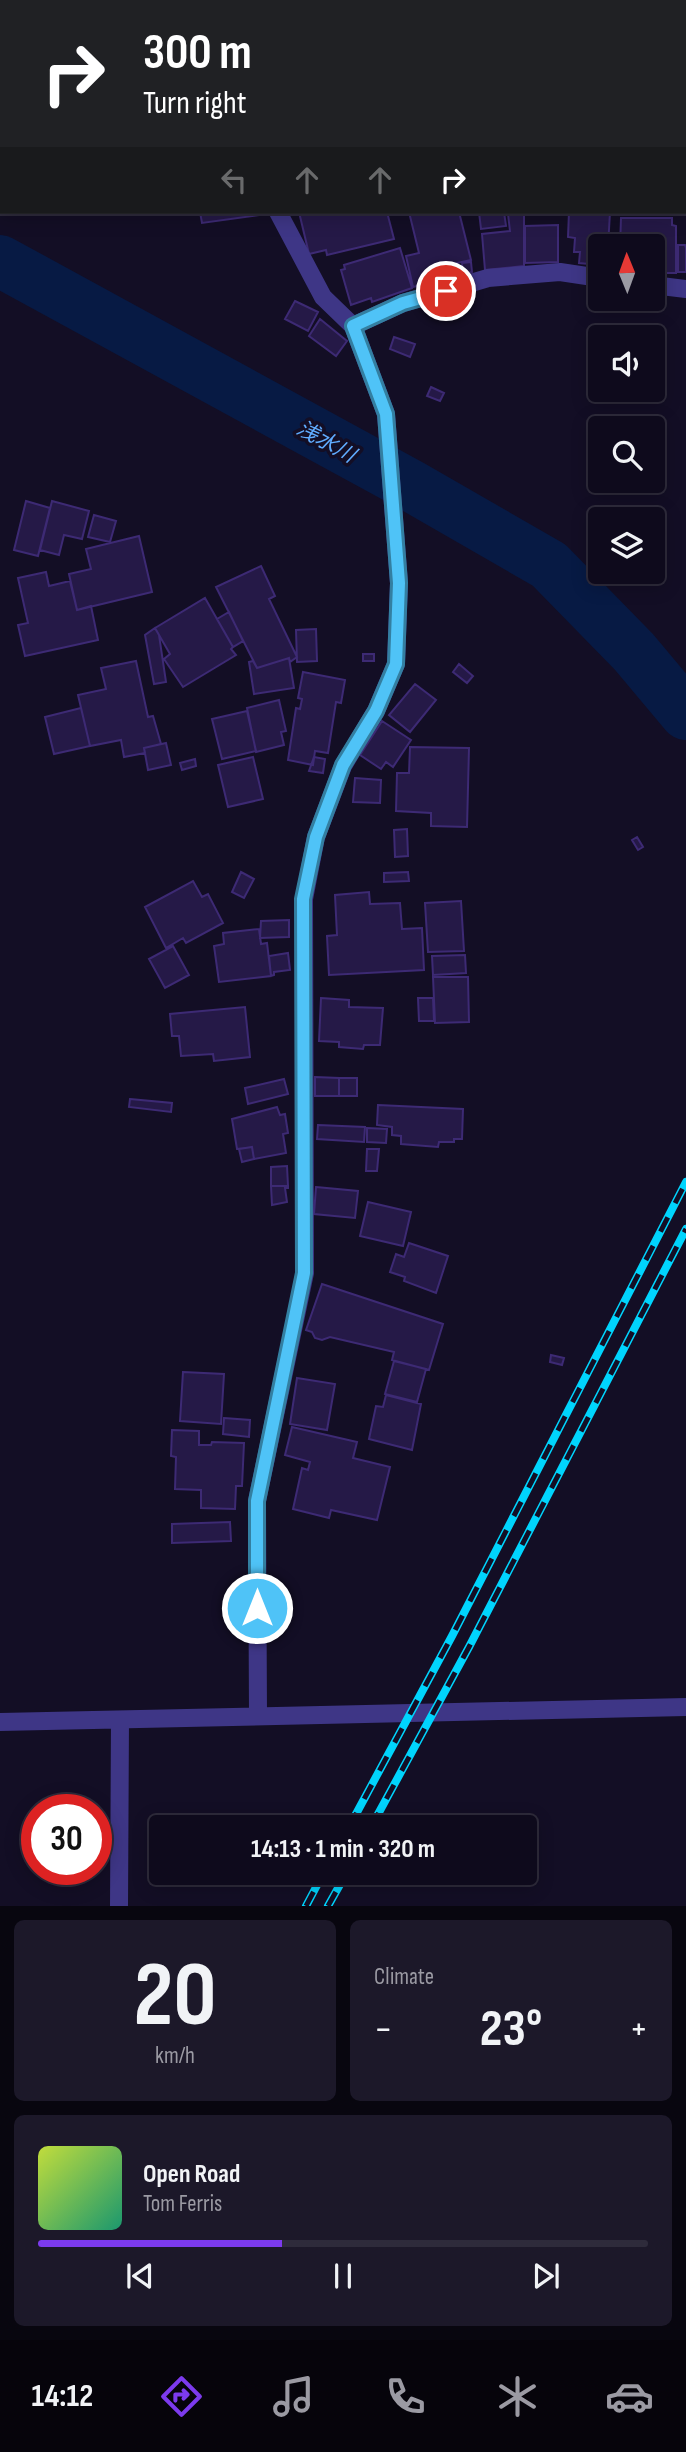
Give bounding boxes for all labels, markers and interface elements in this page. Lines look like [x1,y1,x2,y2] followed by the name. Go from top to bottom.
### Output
[143,24,252,83] text: 300 m
[28,28,119,119] icon: right
[143,84,247,123] text: Turn right
[215,161,253,199] icon: left
[288,161,326,199] icon: ahead
[361,161,399,199] icon: ahead
[434,161,472,199] icon: right
[588,234,665,312] north arrow
[588,234,665,584] map controls
[416,261,476,321] pin
[427,272,465,310] icon: arrive
[588,325,665,402] button: sound
[292,416,361,469] water label: 浅水川
[588,416,665,493] button: search
[588,507,665,584] button: layers
[220,1571,294,1645] position arrow
[21,1794,112,1885] speed limit sign: 30
[251,1834,435,1865] text: 14:13 · 1 min · 320 m
[133,1942,217,2051] text: 20
[374,1963,434,1991] text: Climate
[480,1998,542,2061] text: 23°
[374,2007,393,2052] text: −
[629,2007,648,2052] text: +
[155,2042,195,2070] text: km/h
[143,2159,240,2190] text: Open Road
[143,2190,222,2218] text: Tom Ferris
[121,2257,159,2295] icon: previous
[324,2257,362,2295] icon: pause
[527,2257,565,2295] icon: next
[157,2372,206,2421] icon: directions
[269,2372,318,2421] icon: music
[381,2372,430,2421] icon: phone
[493,2372,542,2421] icon: climate
[605,2372,654,2421] icon: car
[32,2377,93,2416] text: 14:12

